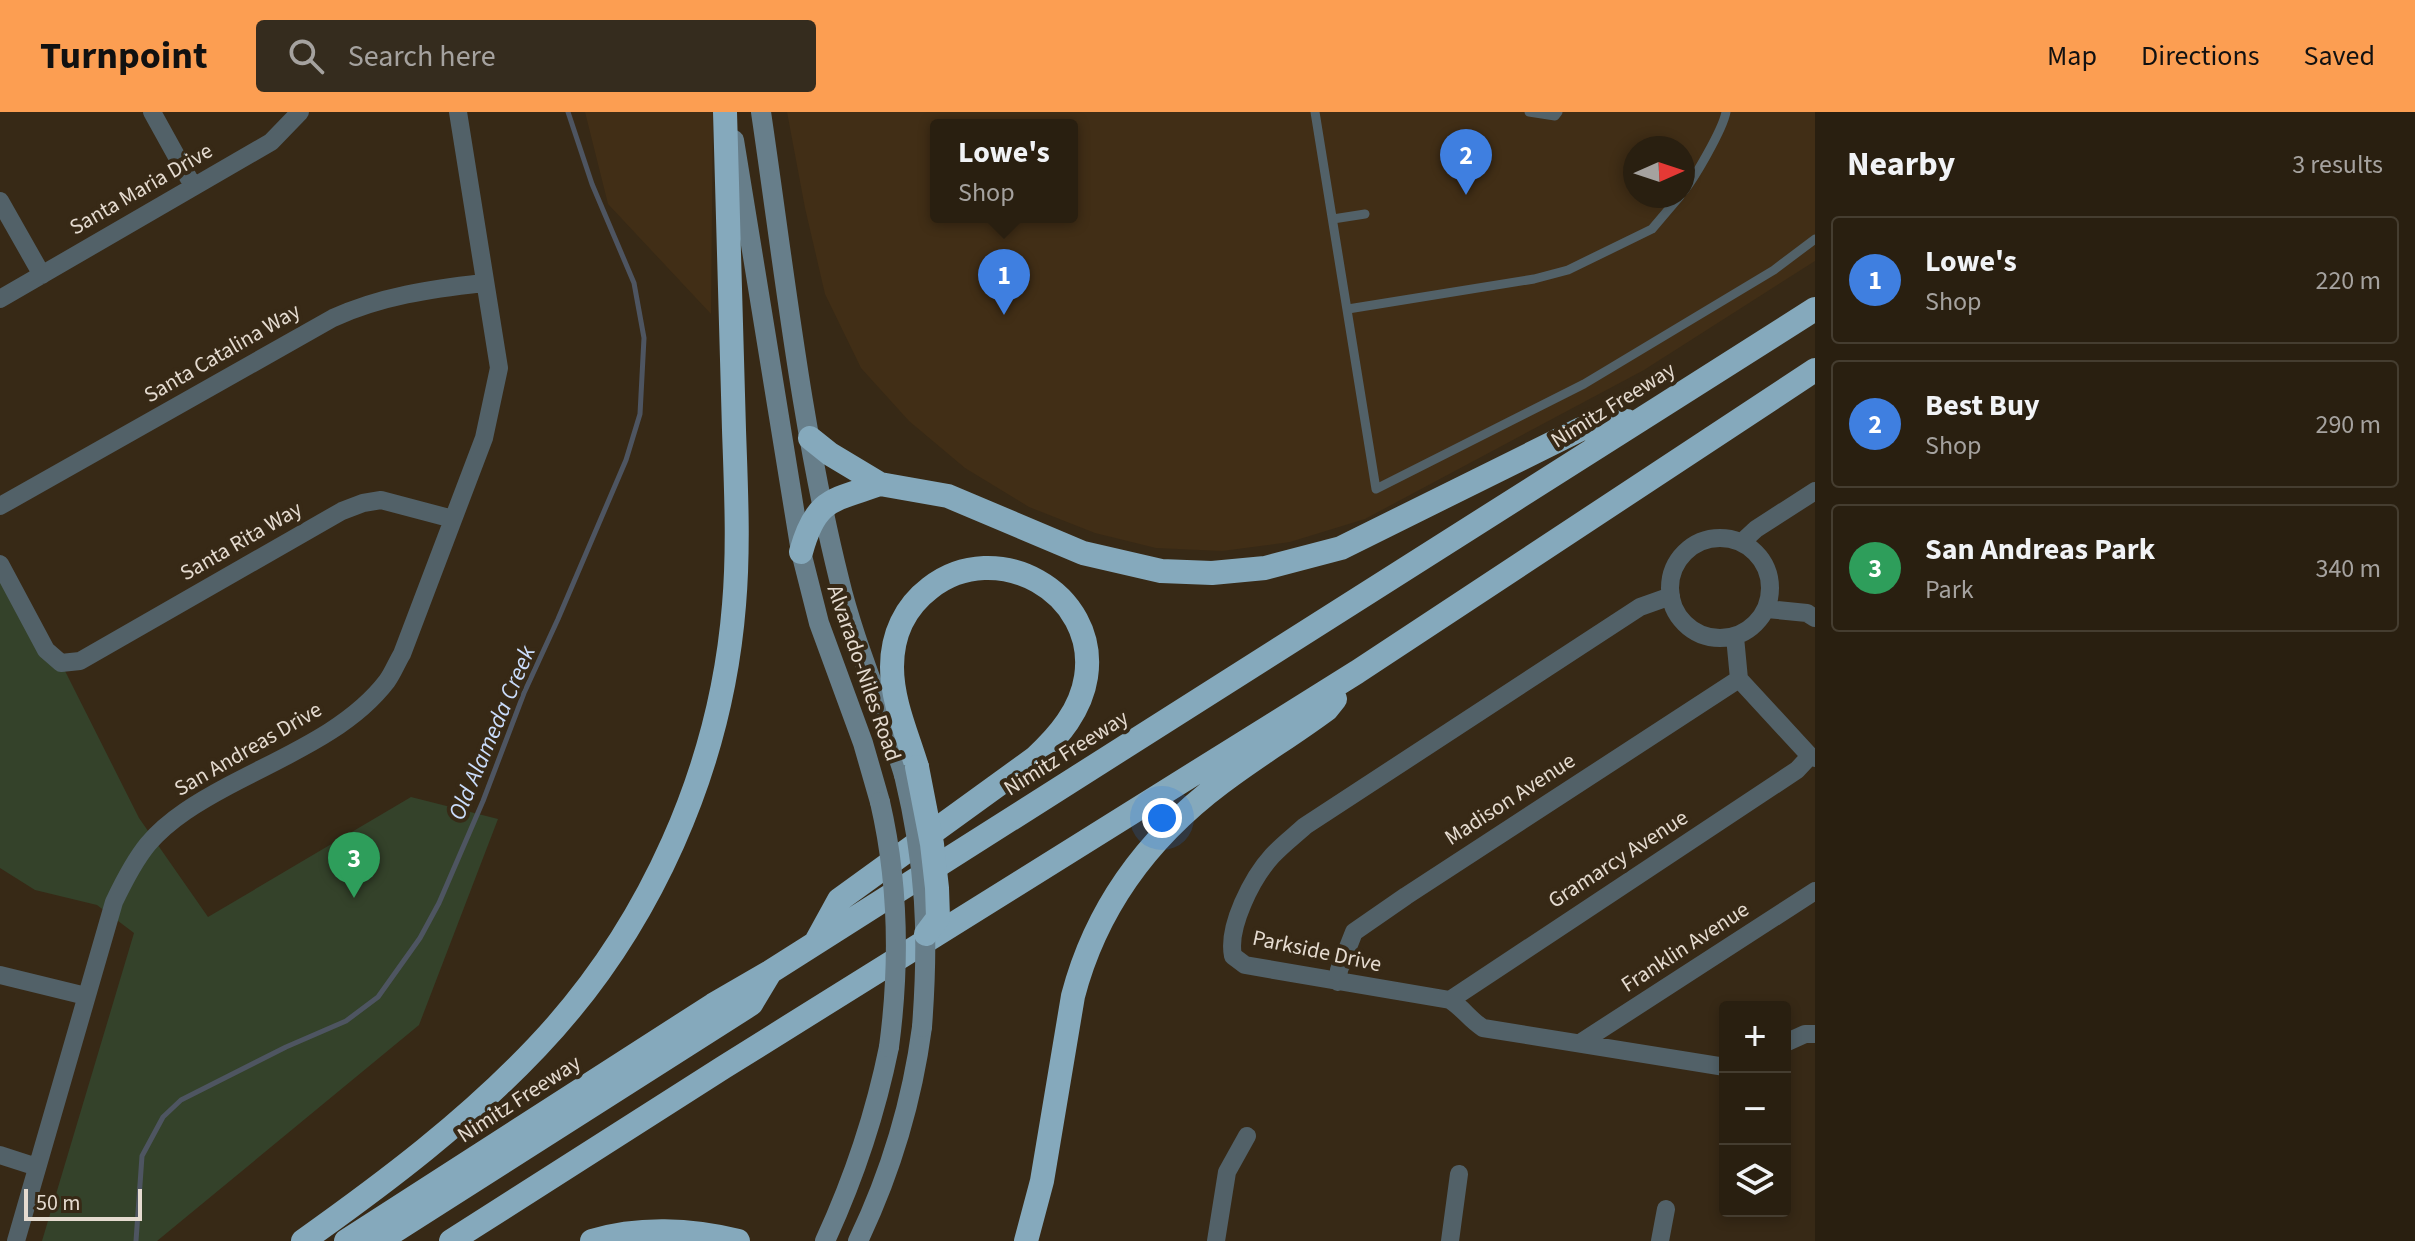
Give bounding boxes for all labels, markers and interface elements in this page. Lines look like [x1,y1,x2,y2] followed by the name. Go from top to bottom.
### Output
[256,20,816,92] search box
[40,29,208,83] text: Turnpoint
[284,34,328,78] icon: search
[348,35,496,78] text: Search here
[2047,36,2097,76] text: Map
[2141,36,2260,76] text: Directions
[2304,36,2375,76] text: Saved
[930,119,1078,223] popup
[1440,129,1492,195] pin: 2
[958,131,1050,174] text: Lowe's
[63,135,219,243] street label: Santa Maria Drive
[1623,136,1695,208] north arrow
[1847,140,1955,189] text: Nearby
[2292,146,2383,183] text: 3 results
[958,174,1015,211] text: Shop
[1925,240,2017,283] text: Lowe's
[978,249,1030,315] pin: 1
[1868,262,1882,299] text: 1
[2315,262,2381,299] text: 220 m
[1925,283,1982,320] text: Shop
[138,295,307,411] street label: Santa Catalina Way
[1545,354,1682,456] street label: Nimitz Freeway
[1925,384,2040,427] text: Best Buy
[1868,406,1882,443] text: 2
[2315,406,2381,443] text: 290 m
[1925,427,1982,464] text: Shop
[174,493,309,589] street label: Santa Rita Way
[1925,528,2155,571] text: San Andreas Park
[1868,550,1882,587] text: 3
[2315,550,2381,587] text: 340 m
[1925,571,1974,608] text: Park
[819,580,909,766] street label: Alvarado-Niles Road
[439,640,545,826] water label: Old Alameda Creek
[168,694,328,804] street label: San Andreas Drive
[998,702,1135,804] street label: Nimitz Freeway
[1438,745,1582,853] street label: Madison Avenue
[1142,798,1182,838] your location
[1542,802,1694,916] street label: Gramarcy Avenue
[328,832,380,898] pin: 3
[1615,894,1755,1000] street label: Franklin Avenue
[1250,922,1384,980] street label: Parkside Drive
[1719,1001,1791,1217] map controls
[1719,1001,1791,1073] button: +
[451,1047,588,1151] street label: Nimitz Freeway
[1719,1073,1791,1145] button: −
[1719,1145,1791,1217] button: layers
[24,1185,142,1221] scale bar
[36,1187,81,1219] text: 50 m

